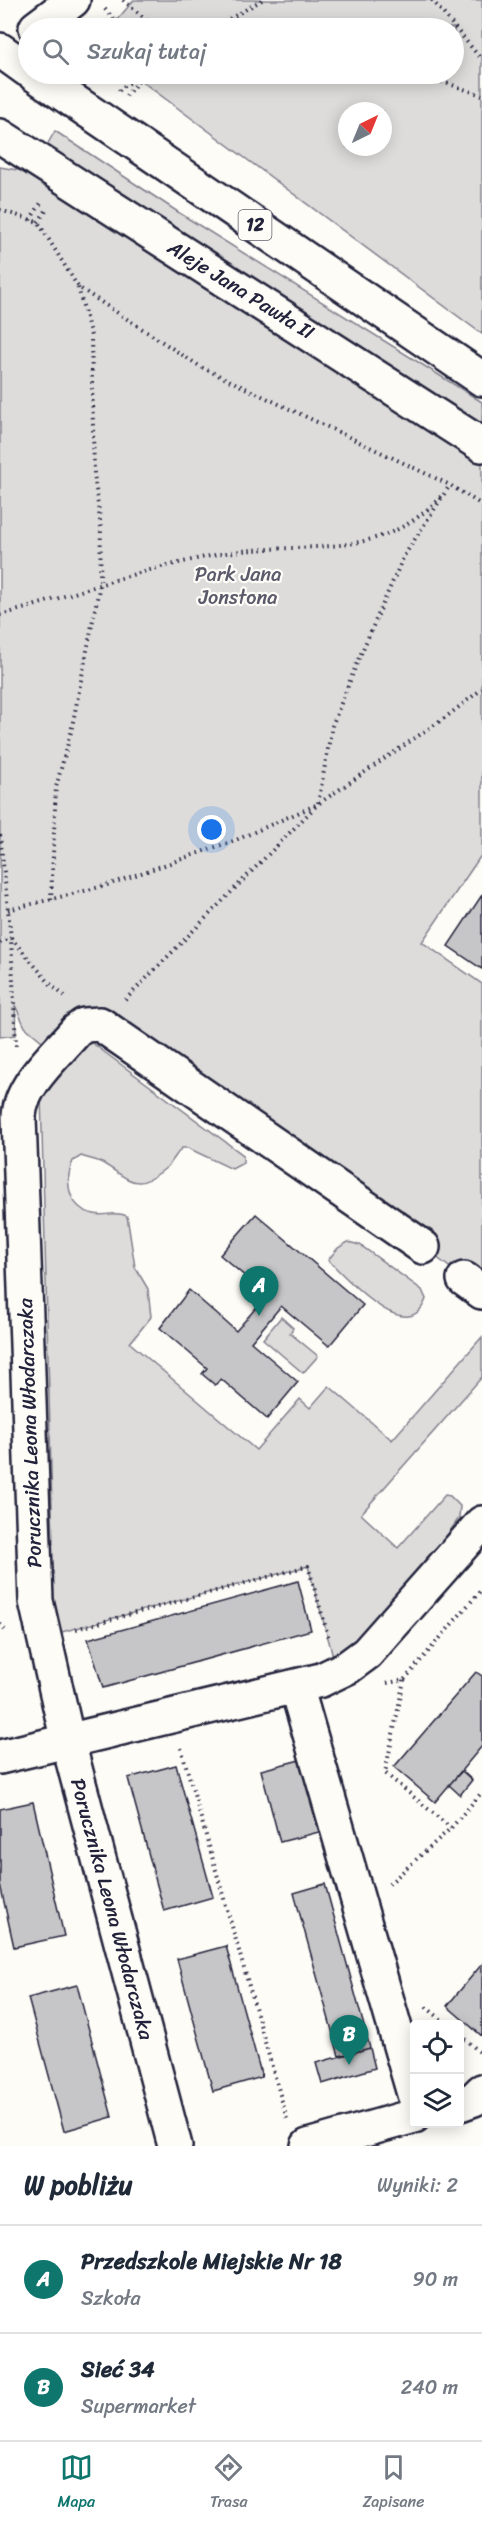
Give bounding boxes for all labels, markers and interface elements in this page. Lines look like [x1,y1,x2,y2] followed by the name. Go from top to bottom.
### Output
[18,18,464,84] search box
[87,32,206,71] text: Szukaj tutaj
[39,35,72,68] icon: search
[338,102,392,156] north arrow
[238,210,272,240] road number: 12
[160,230,322,349] street label: Aleje Jana Pawła II
[195,557,281,615] park label: Park Jana Jonstona
[197,815,226,844] your location
[240,1266,278,1316] pin: A
[8,1297,52,1568] street label: Porucznika Leona Włodarczaka
[60,1774,164,2045] street label: Porucznika Leona Włodarczaka
[330,2016,368,2065] pin: B
[410,2020,464,2128] map controls
[410,2020,464,2074] button: locate
[410,2074,464,2128] button: layers
[24,2162,133,2208] text: W pobliżu
[377,2168,458,2203] text: Wyniki: 2
[81,2242,342,2281] text: Przedszkole Miejskie Nr 18
[37,2262,50,2297] text: A
[413,2262,458,2297] text: 90 m
[81,2281,140,2316] text: Szkoła
[81,2350,155,2389] text: Sieć 34
[37,2370,50,2405] text: B
[401,2370,458,2405] text: 240 m
[81,2389,196,2424] text: Supermarket
[58,2451,95,2516] tab: Mapa
[210,2451,248,2516] tab: Trasa
[363,2451,424,2516] tab: Zapisane

